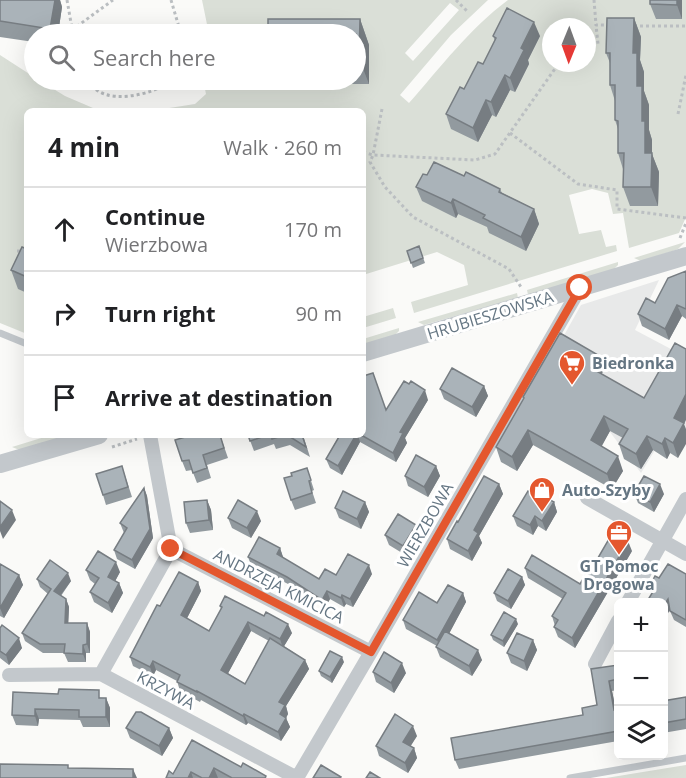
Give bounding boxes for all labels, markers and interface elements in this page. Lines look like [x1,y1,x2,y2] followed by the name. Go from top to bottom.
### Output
[542,18,596,72] north arrow
[24,24,366,90] search box
[45,41,78,74] icon: search
[93,42,216,72] text: Search here
[48,129,120,165] text: 4 min
[223,134,342,161] text: Walk · 260 m
[105,201,205,231] text: Continue
[48,213,81,246] icon: ahead
[284,216,342,243] text: 170 m
[105,231,208,258] text: Wierzbowa
[566,274,592,300] route start
[424,285,557,345] street label: HRUBIESZOWSKA
[48,297,81,330] icon: right
[105,298,216,328] text: Turn right
[295,300,342,327] text: 90 m
[557,348,587,386] supermarket icon: Biedronka
[592,352,674,374] place label: Biedronka
[48,381,81,414] icon: arrive
[105,382,333,412] text: Arrive at destination
[527,475,557,513] shop icon: Auto-Szyby
[392,478,459,572] street label: WIERZBOWA
[562,479,651,501] place label: Auto-Szyby
[604,518,634,556] office icon: GT Pomoc Drogowa
[157,535,183,561] route end
[210,544,349,629] street label: ANDRZEJA KMICICA
[580,555,658,595] place label: GT Pomoc Drogowa
[614,598,668,760] map controls
[614,598,668,652] button: +
[614,652,668,706] button: −
[133,666,200,715] street label: KRZYWA
[614,706,668,760] button: layers

